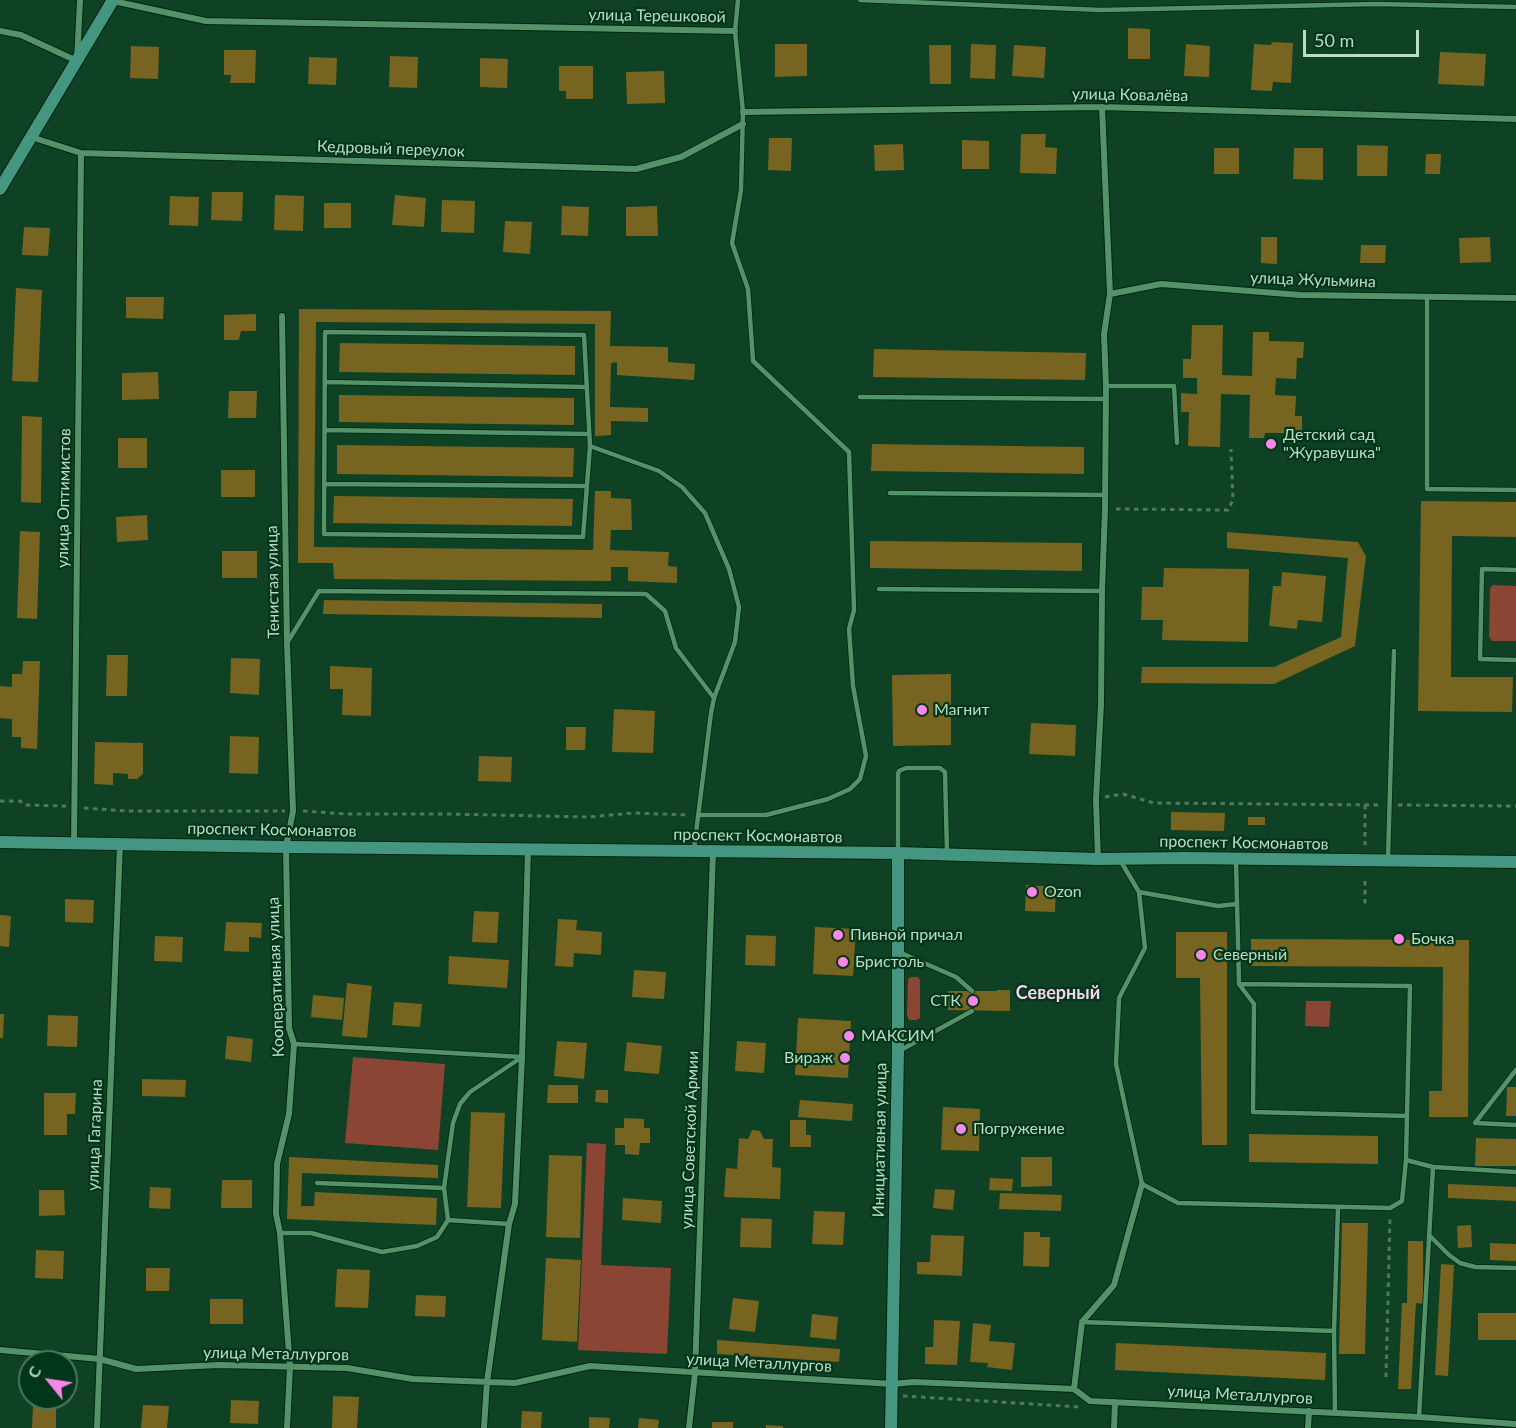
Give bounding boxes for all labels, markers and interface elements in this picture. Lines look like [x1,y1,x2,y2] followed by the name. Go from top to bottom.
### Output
[588,5,726,27] street label: улица Терешковой
[1306,18,1422,56] scale bar
[1314,29,1354,51] text: 50 m
[1072,84,1188,106] street label: улица Ковалёва
[317,137,465,161] street label: Кедровый переулок
[1250,268,1376,292] street label: улица Жульмина
[1283,425,1381,463] place label: Детский сад "Журавушка"
[53,428,75,568] street label: улица Оптимистов
[1264,437,1278,451] marker: Детский сад "Журавушка"
[262,525,284,639] street label: Тенистая улица
[934,700,989,720] place label: Магнит
[915,703,929,717] marker: Магнит
[187,819,357,841] street label: проспект Космонавтов
[673,825,843,847] street label: проспект Космонавтов
[1159,832,1329,854] street label: проспект Космонавтов
[1044,882,1082,902] place label: Ozon
[1025,885,1039,899] marker: Ozon
[264,897,288,1057] street label: Кооперативная улица
[850,925,963,945] place label: Пивной причал
[831,928,845,942] marker: Пивной причал
[1411,929,1454,949] place label: Бочка
[1392,932,1406,946] marker: Бочка
[1213,945,1287,965] place label: Северный
[1194,948,1208,962] marker: Северный
[855,952,924,972] place label: Бристоль
[836,955,850,969] marker: Бристоль
[1016,982,1100,1004] district label: Северный
[930,991,961,1011] place label: СТК
[966,994,980,1008] marker: СТК
[861,1026,935,1046] place label: МАКСИМ
[842,1029,856,1043] marker: МАКСИМ
[784,1048,833,1068] place label: Вираж
[677,1050,703,1230] street label: улица Советской Армии
[838,1051,852,1065] marker: Вираж
[869,1062,891,1218] street label: Инициативная улица
[83,1079,107,1191] street label: улица Гагарина
[973,1119,1065,1139] place label: Погружение
[954,1122,968,1136] marker: Погружение
[203,1343,349,1365] street label: улица Металлургов
[18,1350,78,1410] north arrow
[686,1350,832,1376] street label: улица Металлургов
[23,1362,45,1381] text: С
[1167,1382,1313,1408] street label: улица Металлургов

